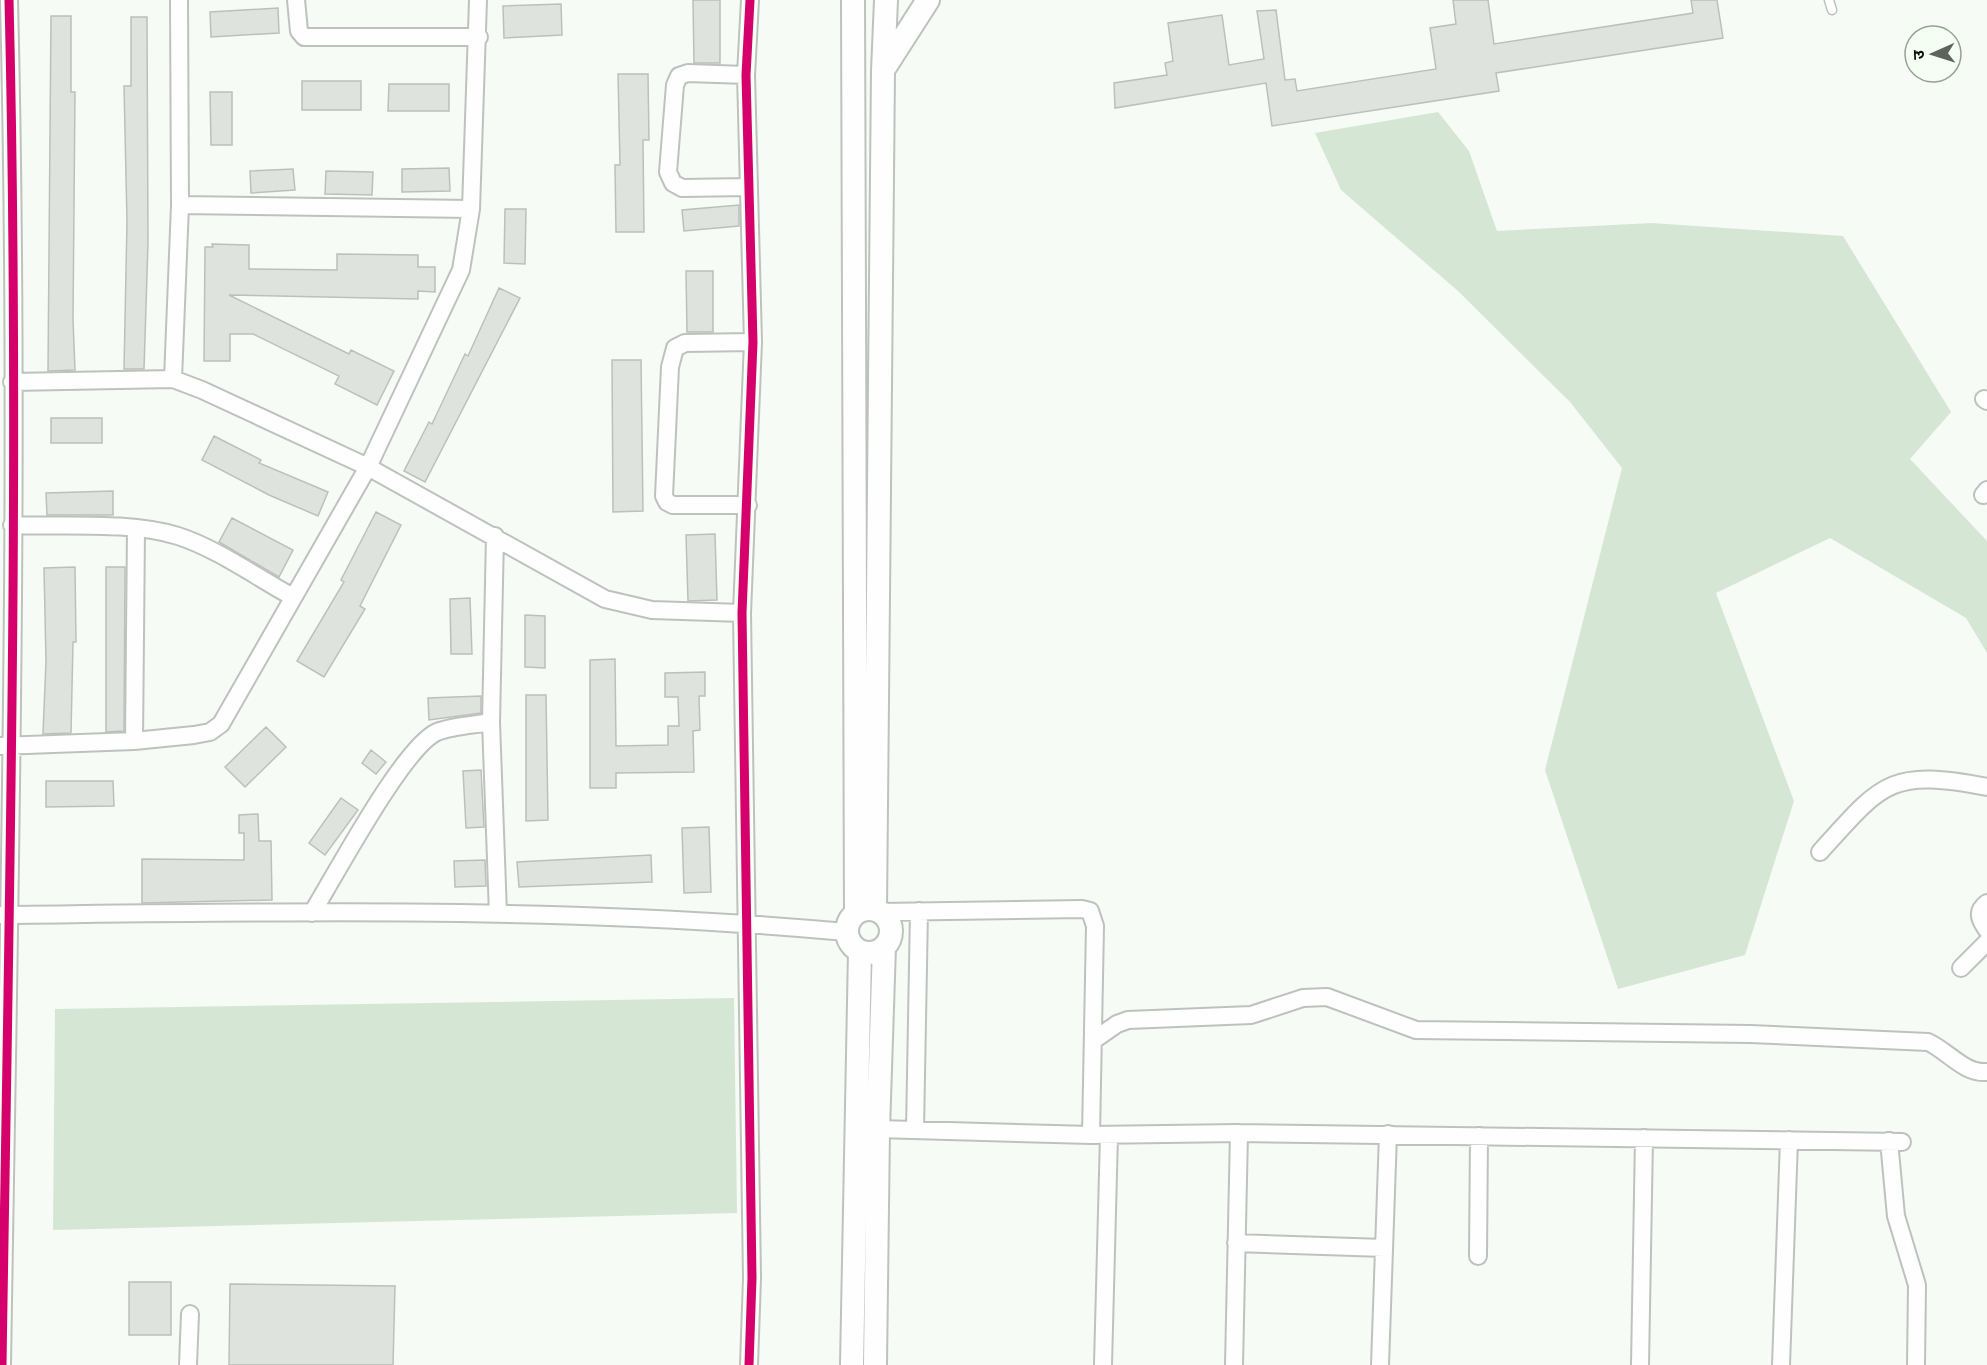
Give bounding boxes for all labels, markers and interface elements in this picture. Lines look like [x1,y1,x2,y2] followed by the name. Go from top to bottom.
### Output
[1903,24,1963,84] north arrow
[1910,49,1930,60] text: उ

